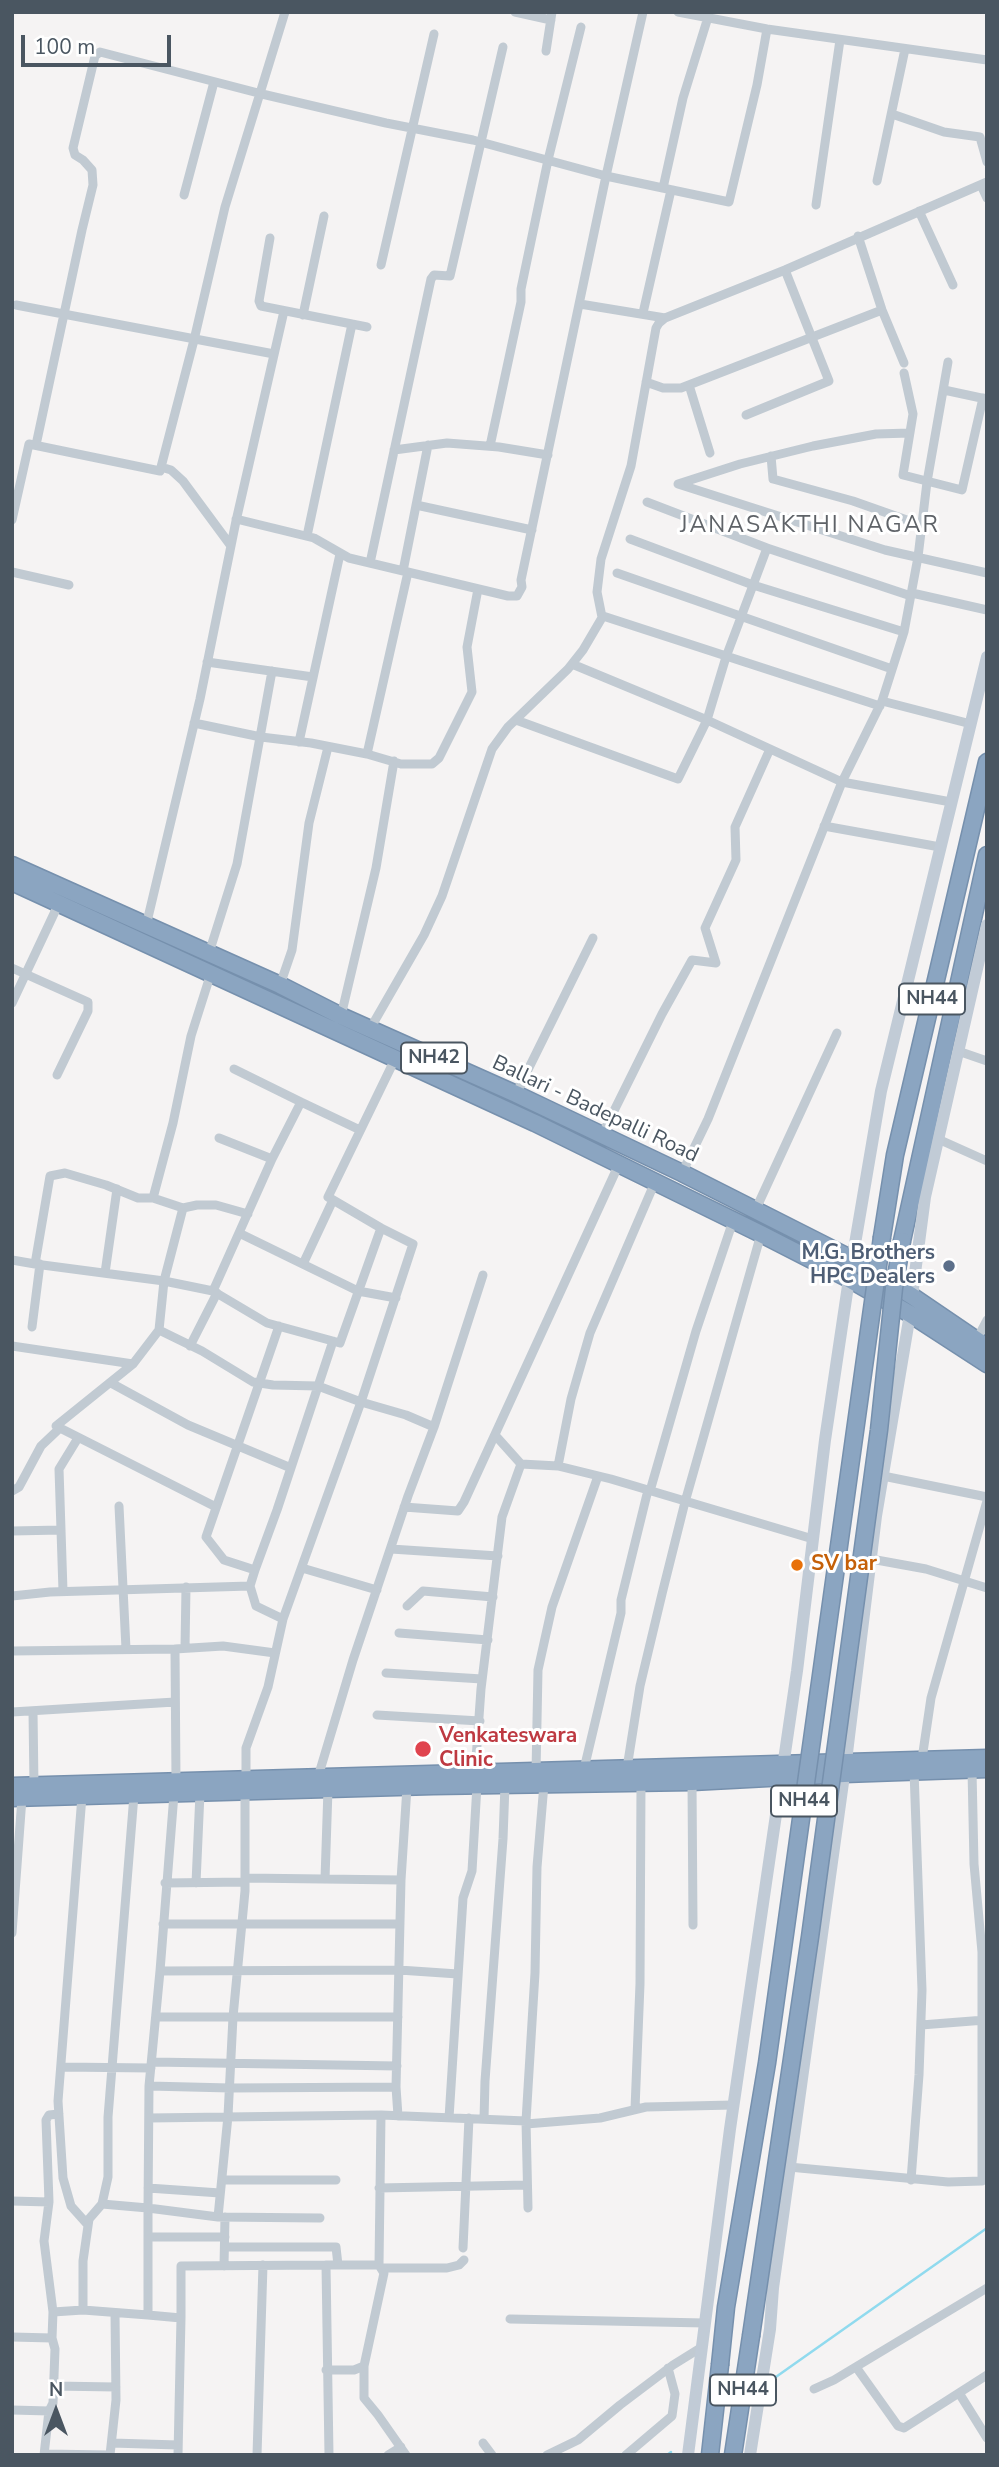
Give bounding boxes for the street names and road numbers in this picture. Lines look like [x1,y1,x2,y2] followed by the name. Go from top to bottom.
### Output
[899,984,965,1015] road number: NH44
[401,1042,467,1074] road number: NH42
[488,1051,702,1169] street label: Ballari - Badepalli Road
[771,1786,837,1816] road number: NH44
[710,2374,776,2406] road number: NH44

